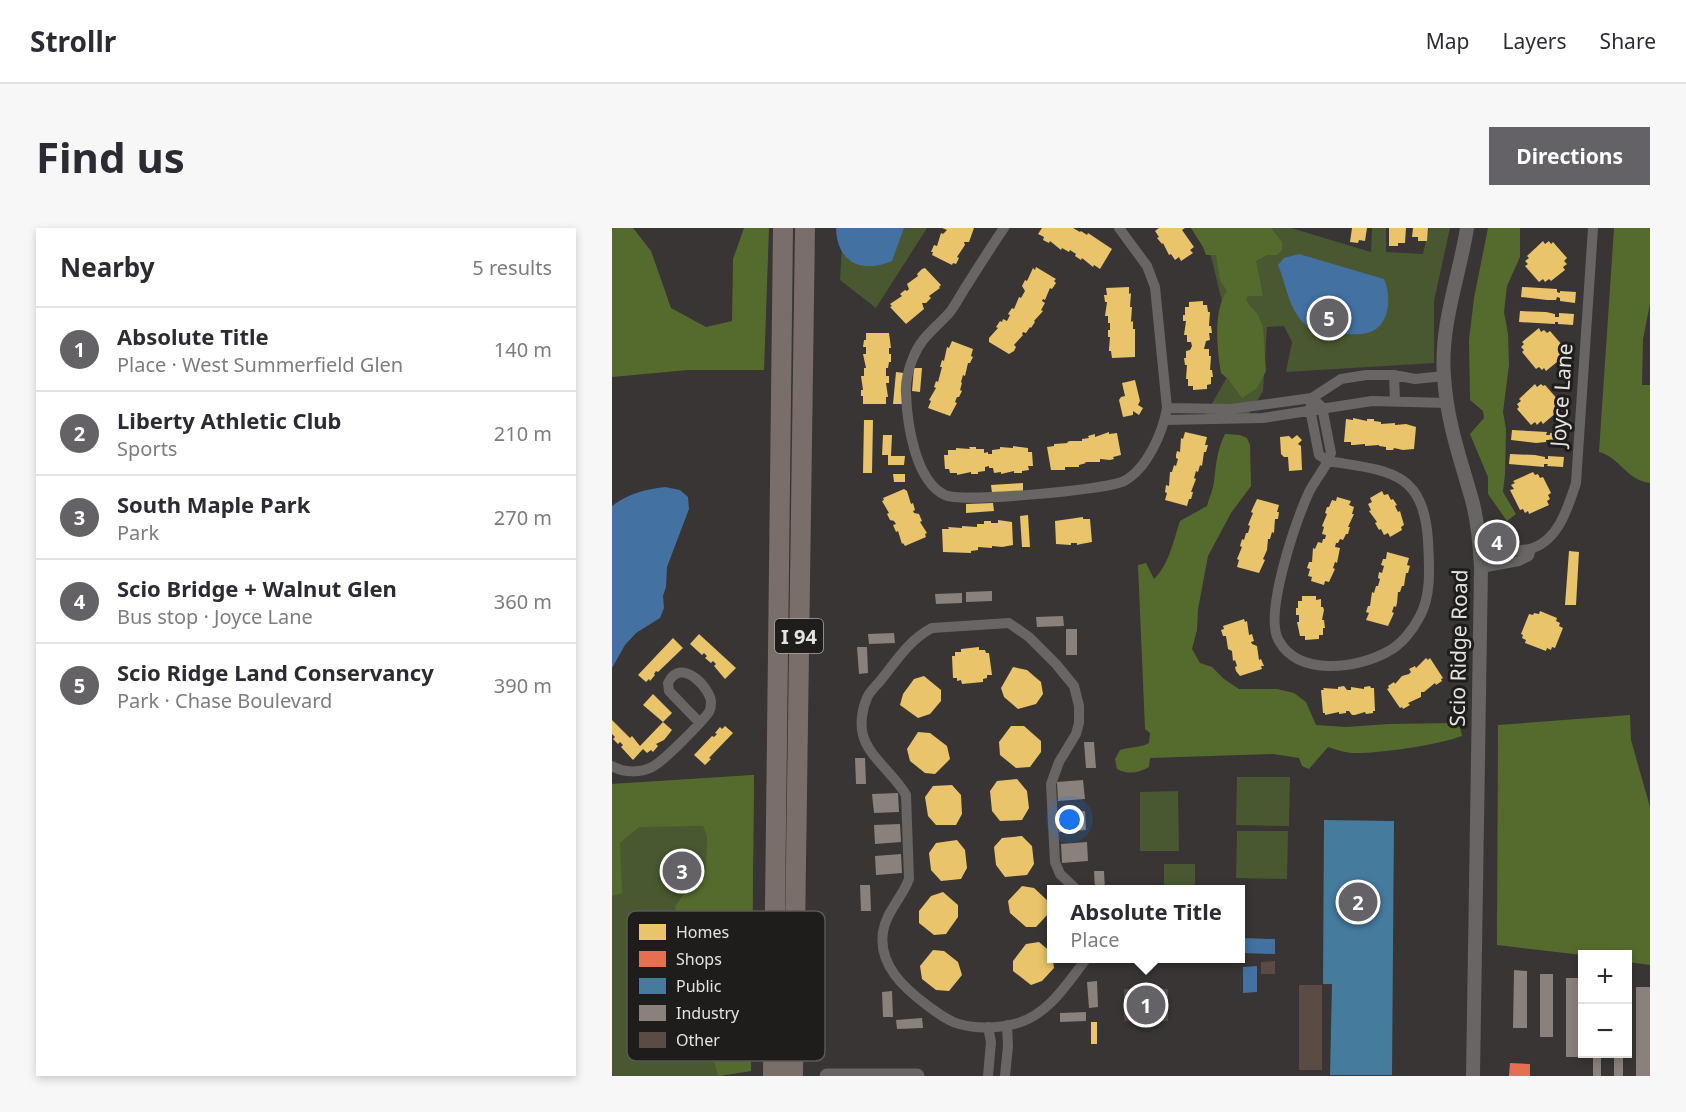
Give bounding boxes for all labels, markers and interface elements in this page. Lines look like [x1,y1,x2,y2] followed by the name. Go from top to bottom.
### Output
[30,22,116,60] text: Strollr
[1426,27,1470,55] text: Map
[1503,27,1567,55] text: Layers
[1600,27,1656,55] text: Share
[1489,127,1650,185] button: Directions
[36,128,185,185] text: Find us
[60,249,155,285] text: Nearby
[472,254,552,281] text: 5 results
[1310,296,1348,340] pin: 5
[117,321,269,351] text: Absolute Title
[74,336,85,363] text: 1
[494,336,552,363] text: 140 m
[1543,342,1579,450] street label: Joyce Lane
[117,351,403,378] text: Place · West Summerfield Glen
[117,405,341,435] text: Liberty Athletic Club
[74,420,85,447] text: 2
[494,420,552,447] text: 210 m
[117,435,177,462] text: Sports
[117,489,310,519] text: South Maple Park
[74,504,85,531] text: 3
[494,504,552,531] text: 270 m
[117,519,159,546] text: Park
[1478,520,1516,564] pin: 4
[1443,569,1473,727] street label: Scio Ridge Road
[117,573,397,603] text: Scio Bridge + Walnut Glen
[74,588,85,615] text: 4
[494,588,552,615] text: 360 m
[117,603,313,630] text: Bus stop · Joyce Lane
[775,619,823,653] road number: I 94
[117,657,434,687] text: Scio Ridge Land Conservancy
[74,672,85,699] text: 5
[494,672,552,699] text: 390 m
[117,687,332,714] text: Park · Chase Boulevard
[1055,805,1084,834] your location
[662,848,702,894] pin: 3
[1338,880,1378,924] pin: 2
[1047,885,1245,963] popup
[1070,896,1222,926] text: Absolute Title
[627,911,825,1061] legend
[676,921,729,943] text: Homes
[1070,926,1120,953] text: Place
[676,948,722,970] text: Shops
[1578,950,1632,1058] map controls
[1578,950,1632,1004] button: +
[676,975,722,997] text: Public
[1126,982,1166,1028] pin: 1
[676,1002,740,1024] text: Industry
[1578,1004,1632,1058] button: −
[676,1029,720,1051] text: Other

